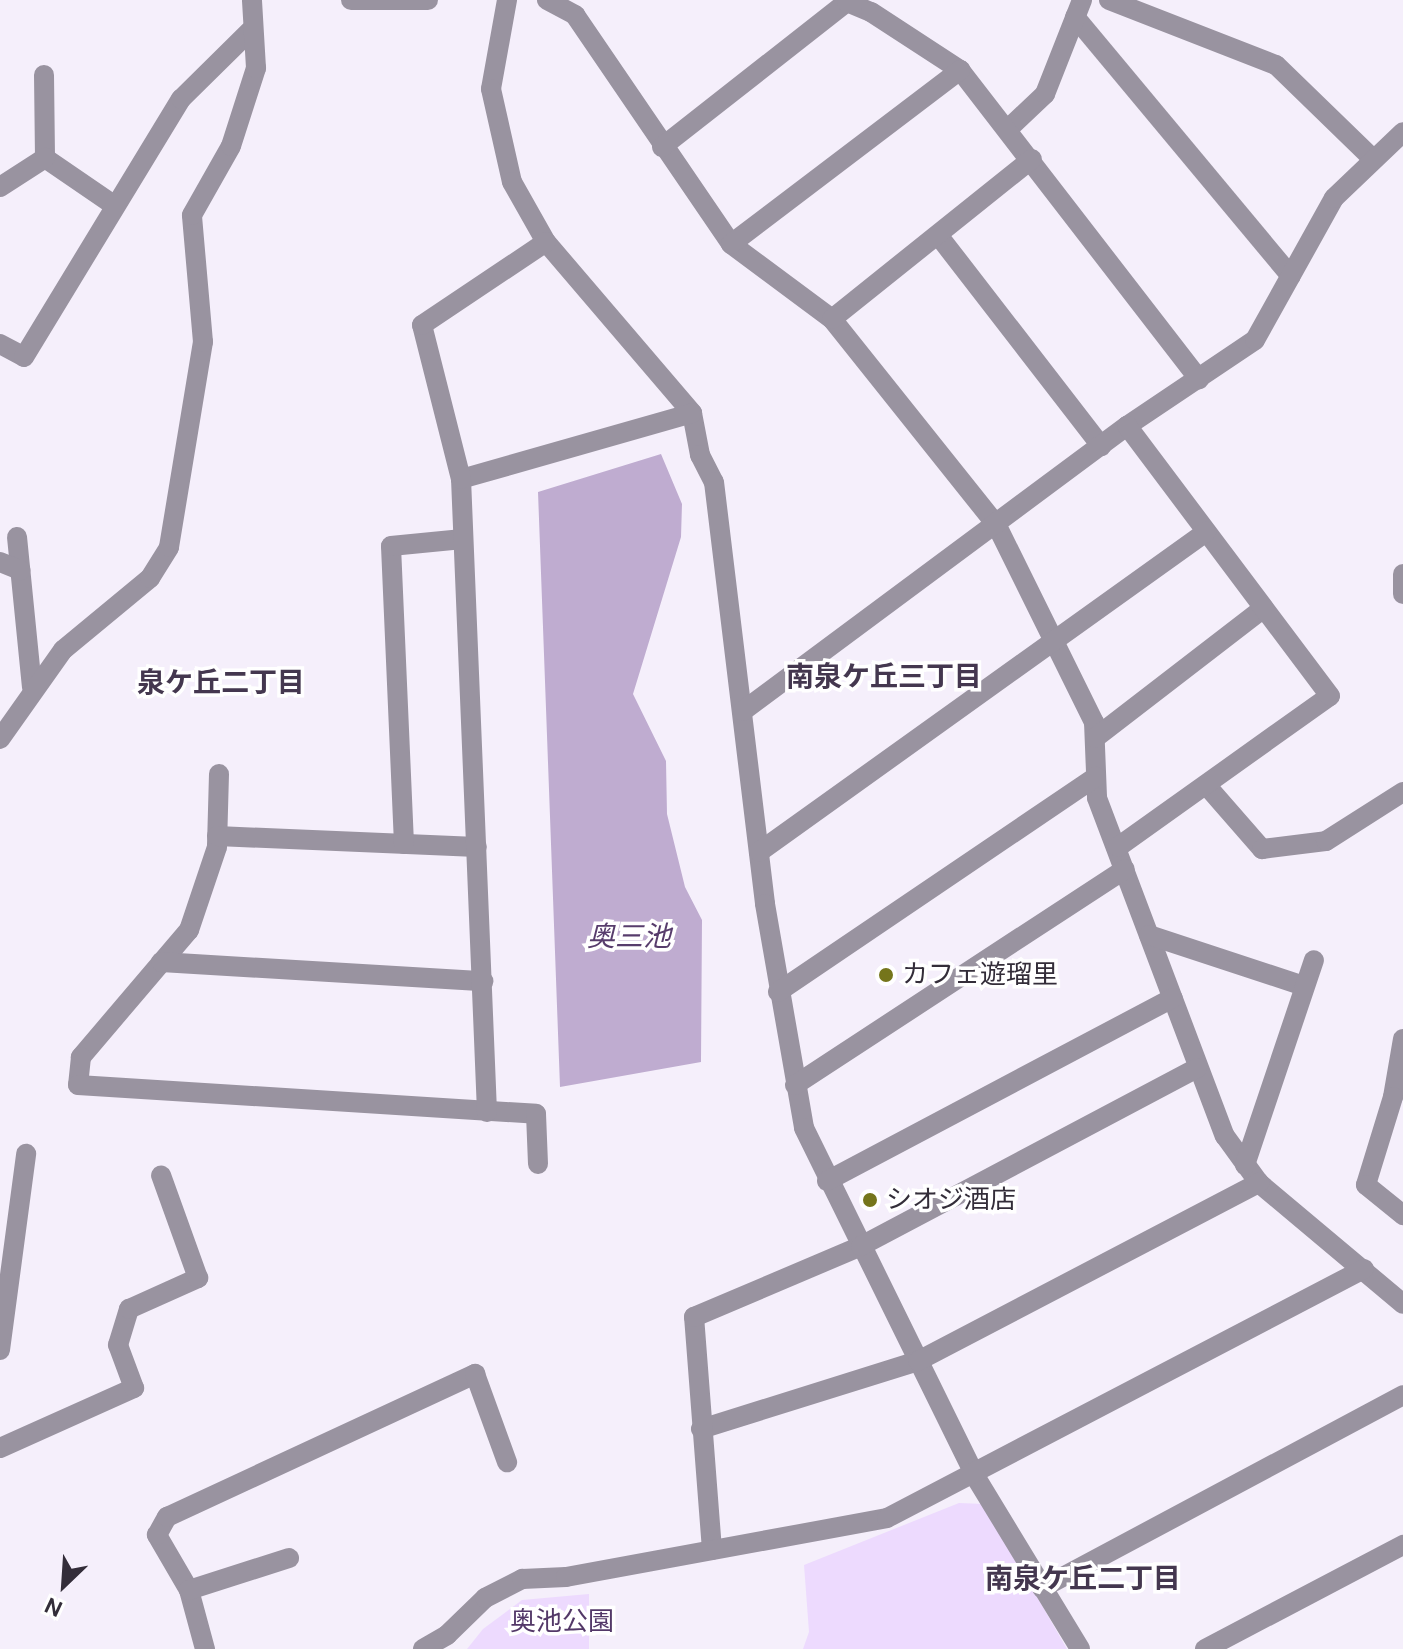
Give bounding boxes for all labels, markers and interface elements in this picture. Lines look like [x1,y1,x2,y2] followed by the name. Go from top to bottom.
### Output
[786,660,982,694] district label: 南泉ケ丘三丁目
[137,666,305,700] district label: 泉ケ丘二丁目
[587,920,671,954] water label: 奥三池
[902,959,1058,991] place label: カフェ遊瑠里
[877,966,895,984] marker: カフェ遊瑠里
[886,1184,1016,1216] place label: シオジ酒店
[861,1191,879,1209] marker: シオジ酒店
[24,1545,104,1625] north arrow
[985,1562,1181,1596] district label: 南泉ケ丘二丁目
[40,1591,67,1624] text: N
[510,1606,614,1638] park label: 奥池公園

